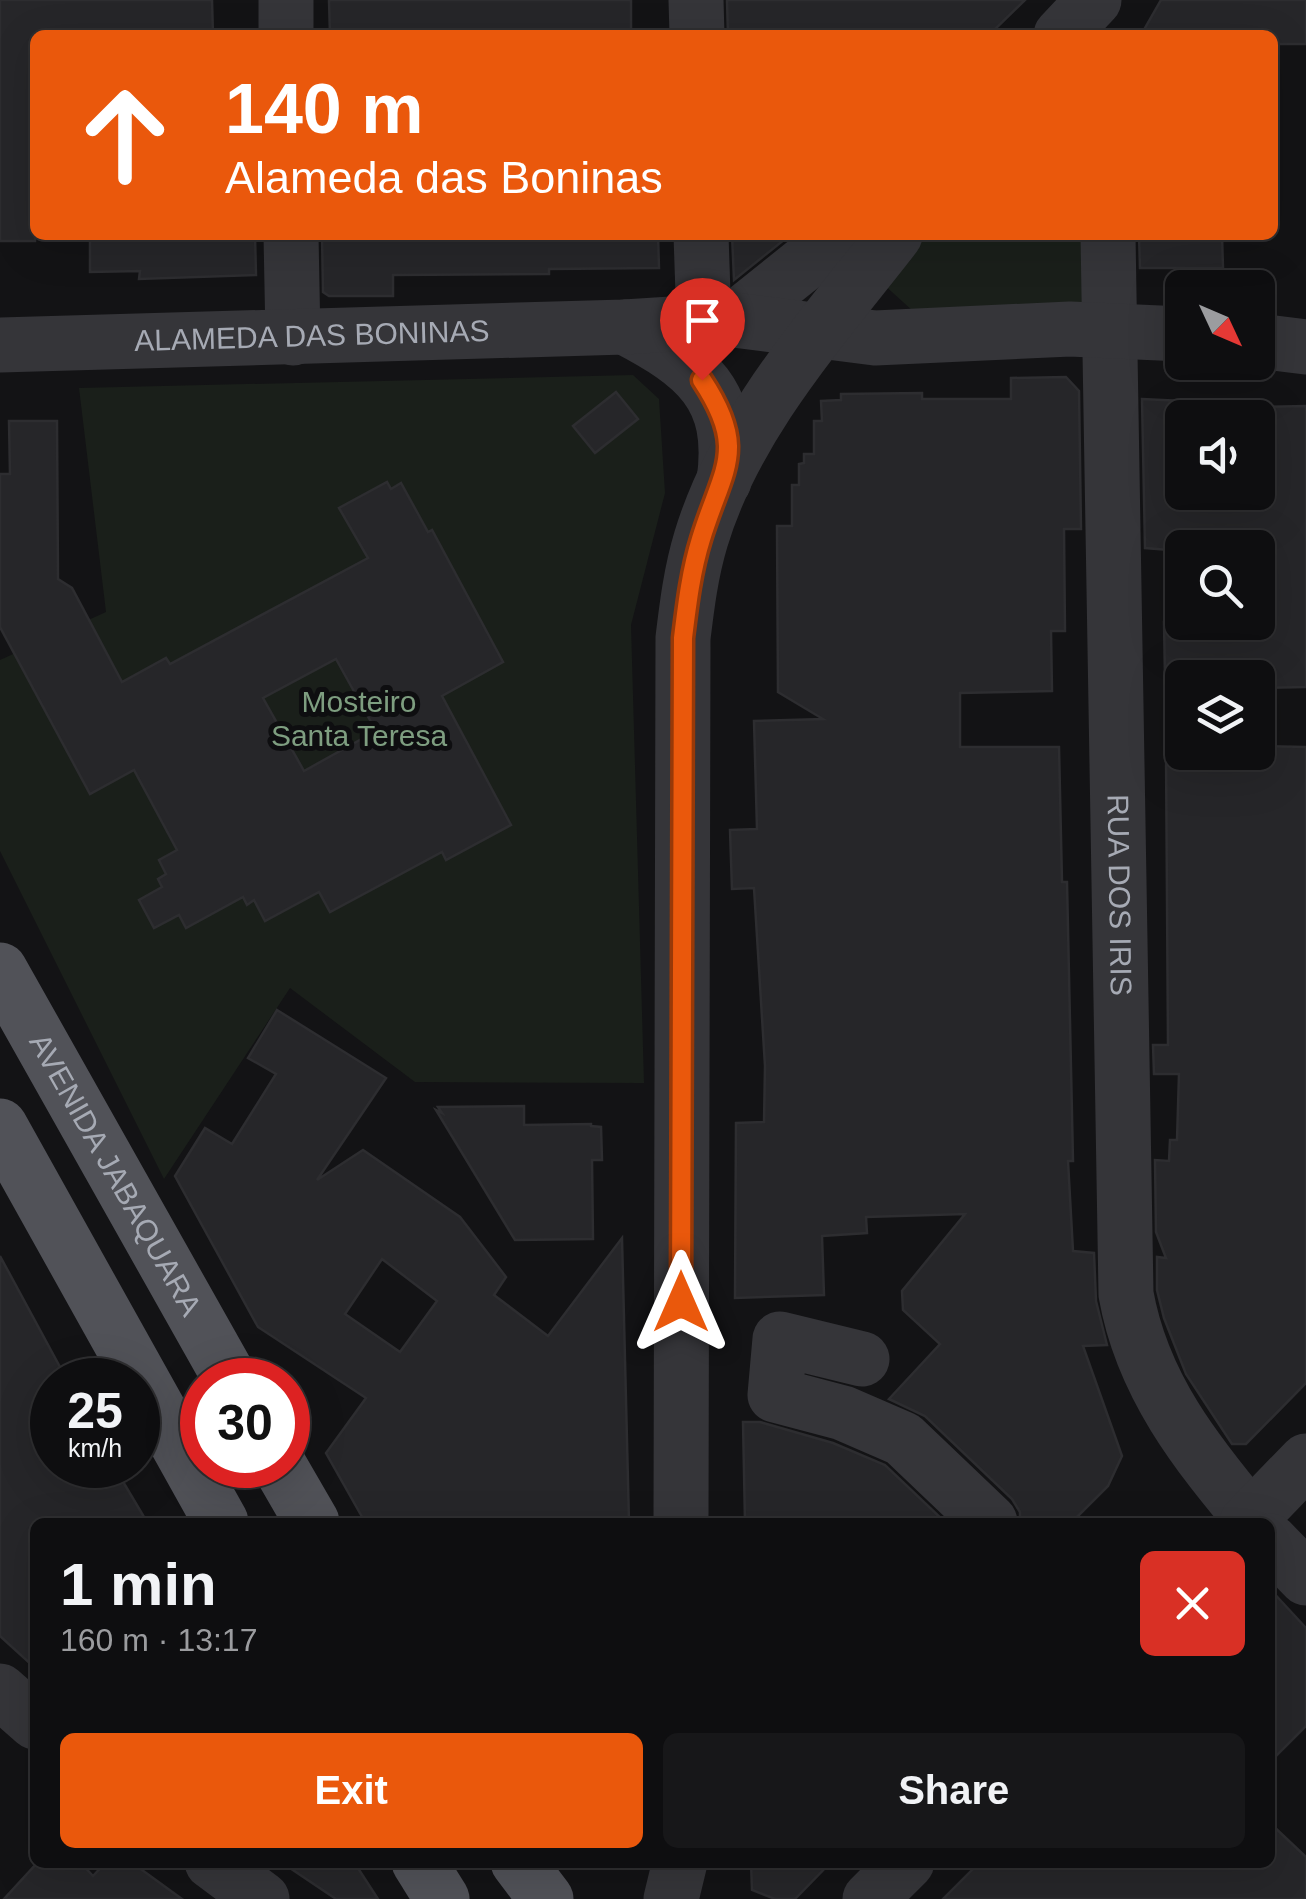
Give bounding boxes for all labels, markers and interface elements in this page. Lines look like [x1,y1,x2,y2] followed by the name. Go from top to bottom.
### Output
[60,70,190,200] icon: ahead
[225,70,423,148] text: 140 m
[225,152,663,203] text: Alameda das Boninas
[1165,270,1275,380] north arrow
[1165,270,1275,770] map controls
[660,278,745,381] pin
[675,293,730,348] icon: arrive
[134,314,490,357] street label: ALAMEDA DAS BONINAS
[1165,400,1275,510] button: sound
[1165,530,1275,640] button: search
[1165,660,1275,770] button: layers
[271,685,447,752] park label: Mosteiro Santa Teresa
[1102,794,1138,996] street label: RUA DOS IRIS
[23,1028,208,1321] street label: AVENIDA JABAQUARA
[629,1250,733,1354] position arrow
[180,1358,310,1488] speed limit sign: 30
[67,1383,123,1439] text: 25
[68,1434,122,1462] text: km/h
[60,1551,217,1618] text: 1 min
[1140,1551,1245,1656] button: close
[60,1622,257,1658] text: 160 m · 13:17
[60,1733,643,1848] button: Exit
[663,1733,1245,1848] button: Share

